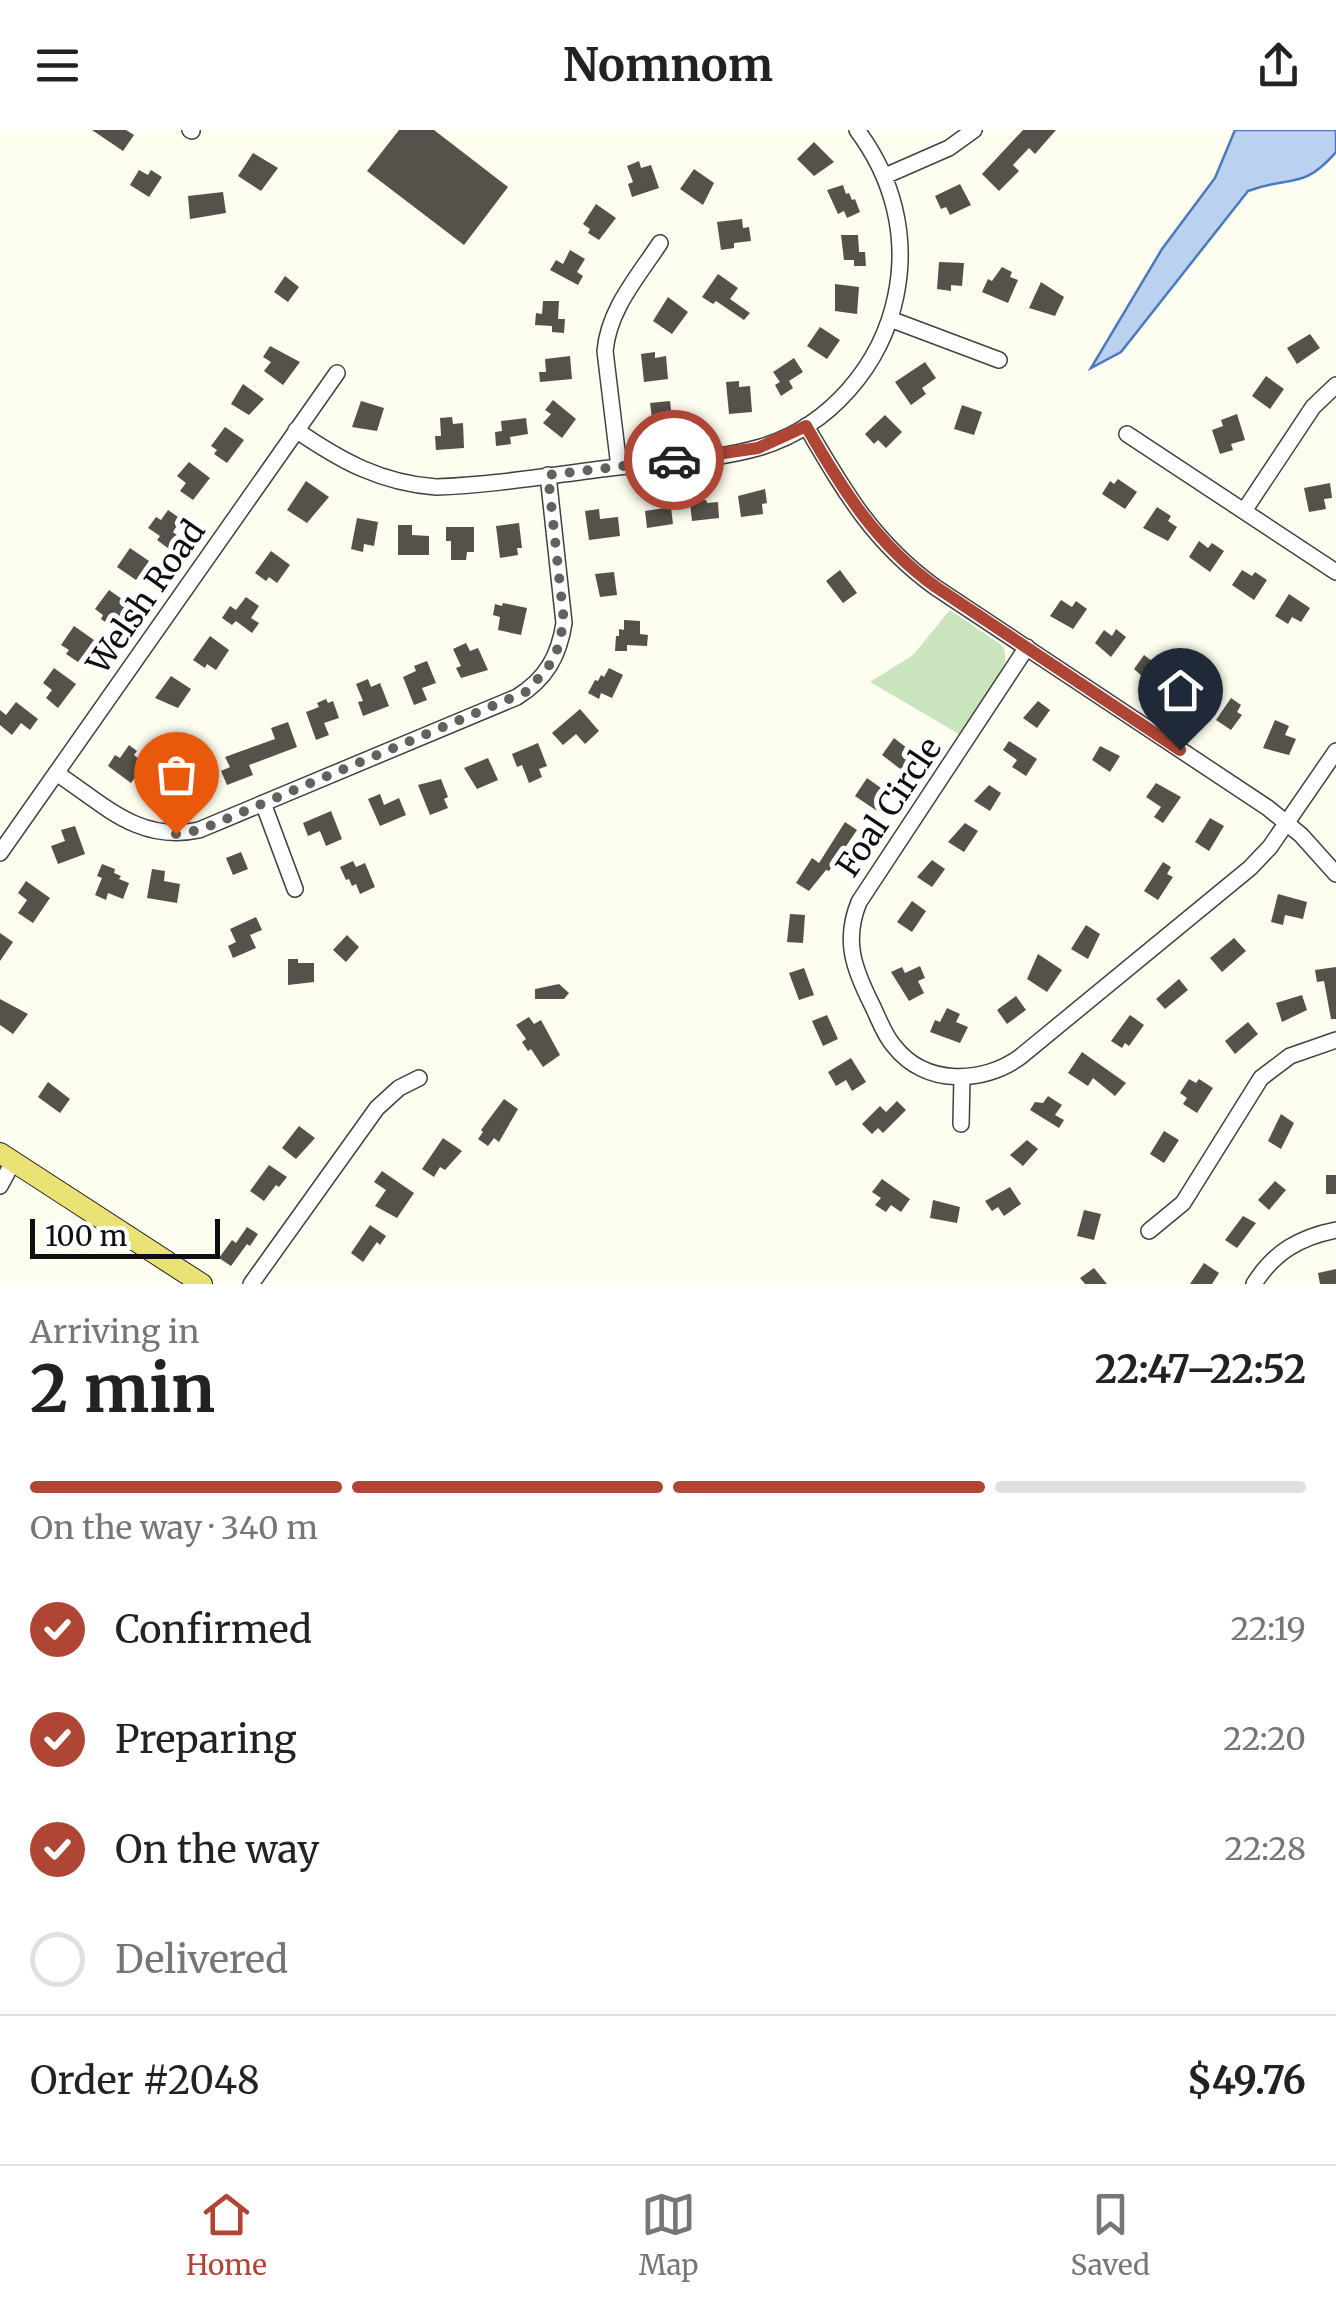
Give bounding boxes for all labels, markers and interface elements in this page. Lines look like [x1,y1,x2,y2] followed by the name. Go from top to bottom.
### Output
[563,37,773,93] text: Nomnom
[30,38,85,93] icon: menu
[1251,38,1306,93] icon: share
[624,410,724,510] courier
[647,433,702,488] icon: car
[78,512,214,682] street label: Welsh Road
[1138,648,1223,751] pin
[1153,663,1208,718] icon: home
[828,730,950,884] street label: Foal Circle
[134,732,219,835] pin
[149,747,204,802] icon: bag
[30,1214,220,1258] scale bar
[45,1218,127,1254] text: 100 m
[30,1312,199,1352] text: Arriving in
[1095,1346,1306,1393] text: 22:47–22:52
[30,1348,215,1430] text: 2 min
[30,1508,318,1548] text: On the way · 340 m
[30,1602,85,1657] icon: check
[115,1606,312,1653] text: Confirmed
[1230,1609,1306,1649] text: 22:19
[30,1712,85,1767] icon: check
[115,1716,297,1763] text: Preparing
[1223,1719,1306,1759] text: 22:20
[30,1822,85,1877] icon: check
[115,1826,319,1873] text: On the way
[1224,1829,1306,1869] text: 22:28
[115,1936,288,1983] text: Delivered
[30,2057,260,2104] text: Order #2048
[1187,2057,1306,2104] text: $49.76
[186,2187,267,2283] tab: Home
[639,2187,699,2283] tab: Map
[1071,2187,1150,2283] tab: Saved

